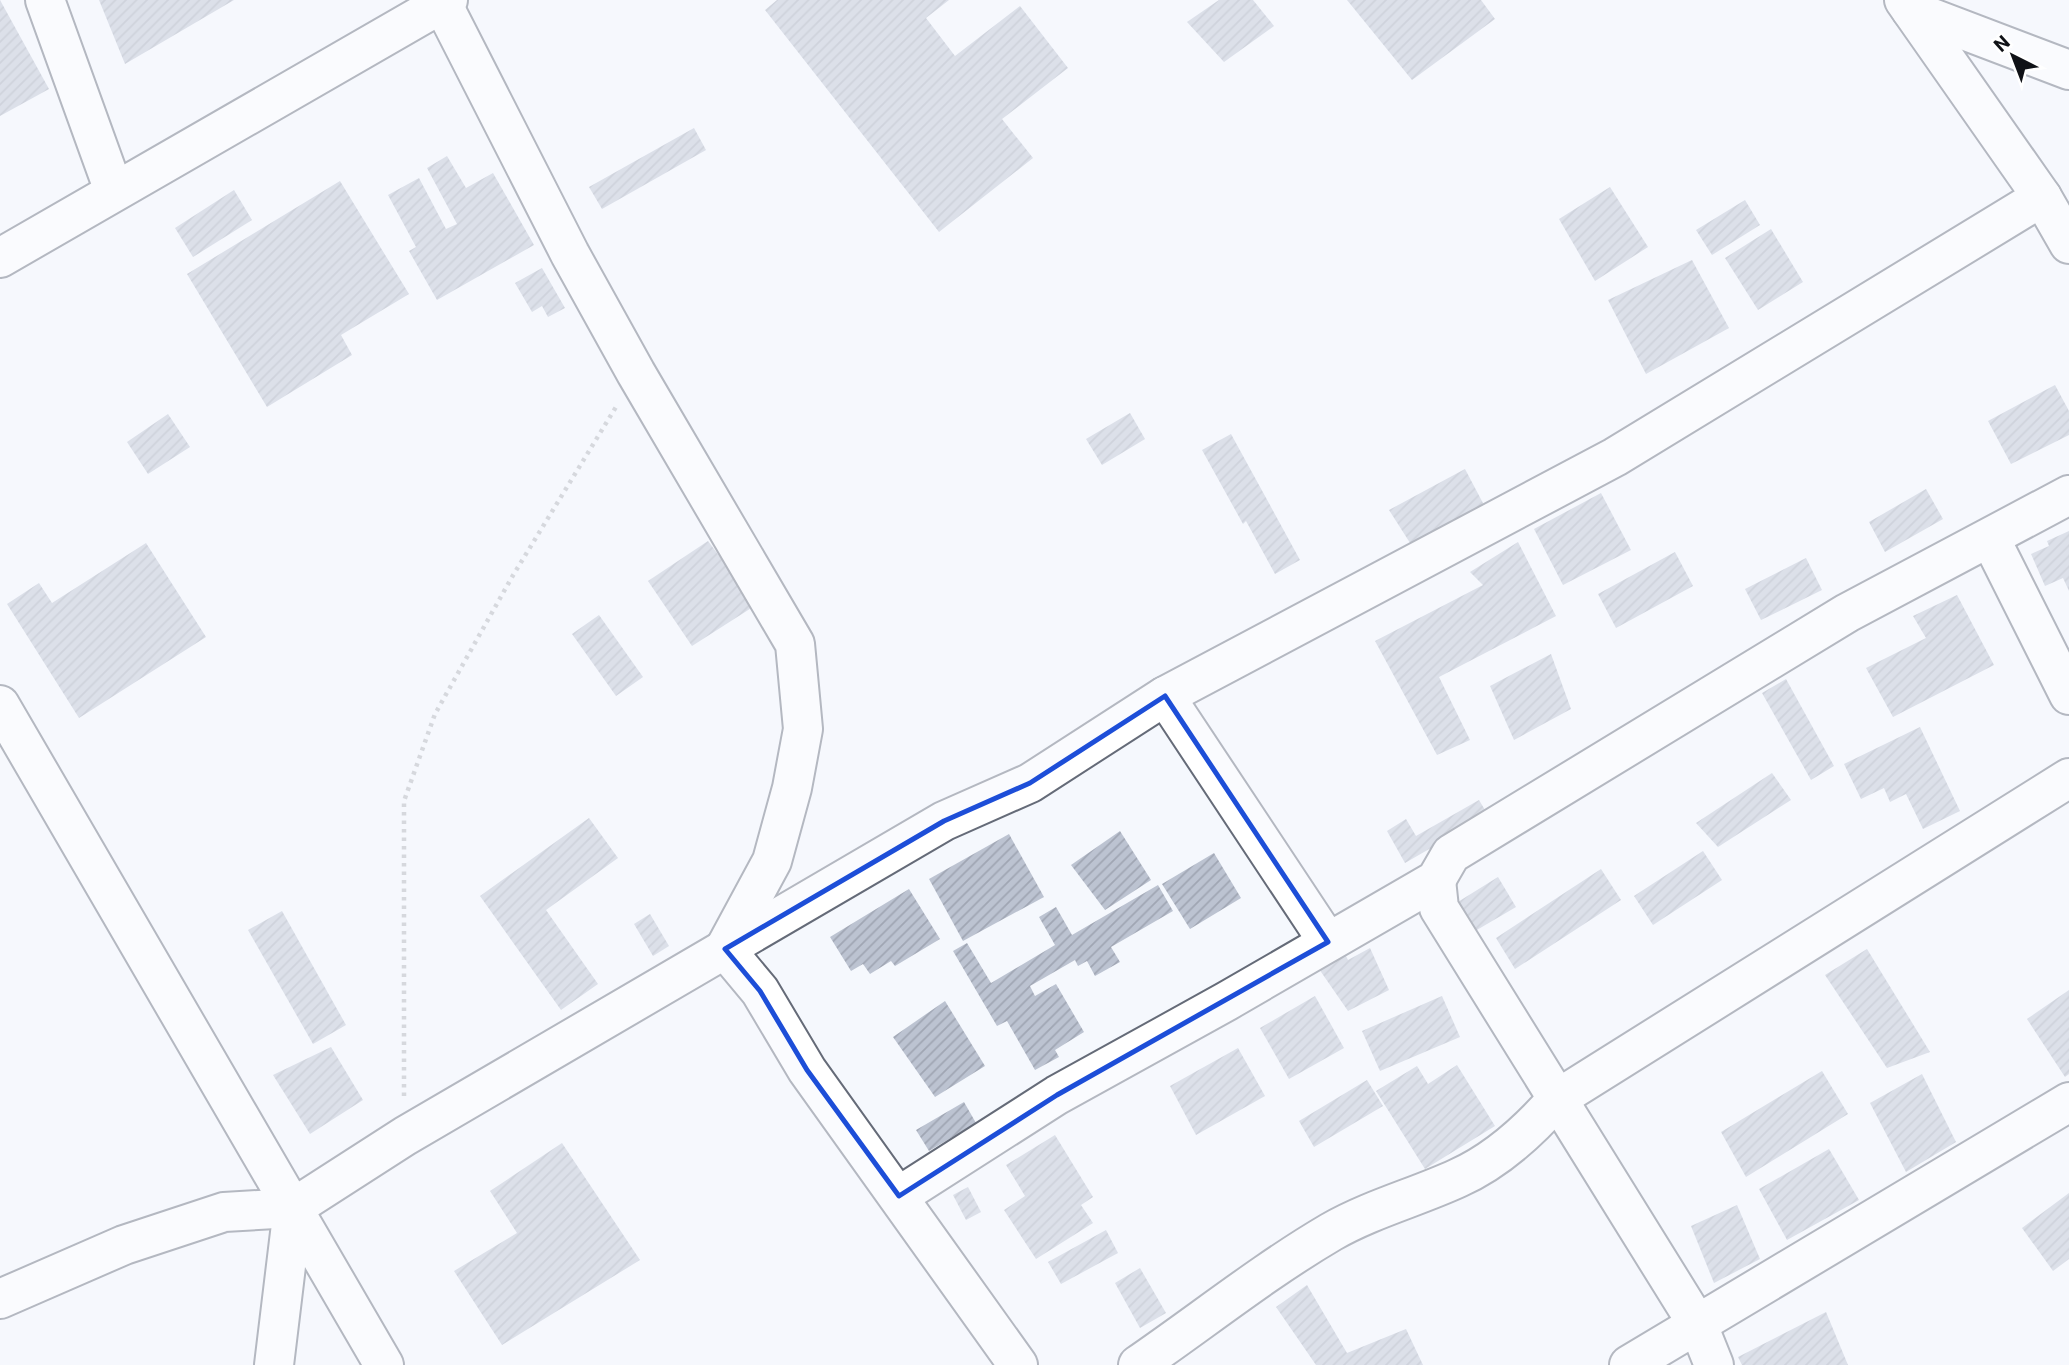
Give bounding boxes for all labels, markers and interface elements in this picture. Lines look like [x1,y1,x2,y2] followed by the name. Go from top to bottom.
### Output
[1978,21,2048,91] north arrow
[1989,31,2015,57] text: N

